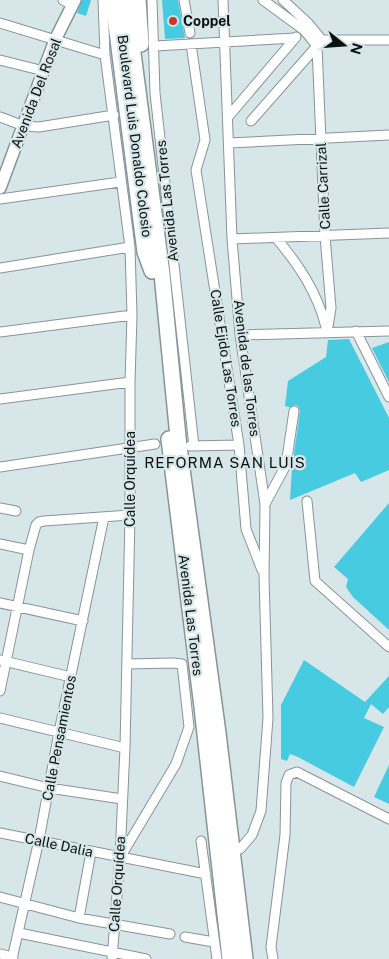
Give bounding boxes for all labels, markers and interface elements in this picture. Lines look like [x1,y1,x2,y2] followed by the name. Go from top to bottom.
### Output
[183,13,231,29] place label: Coppel
[167,15,179,27] marker: Coppel
[319,20,369,70] north arrow
[115,34,155,238] street label: Boulevard Luis Donaldo Colosio
[8,36,64,150] street label: Avenida Del Rosal
[347,41,366,56] text: N
[153,139,181,263] street label: Avenida Las Torres
[313,142,333,230] street label: Calle Carrizal
[207,288,245,428] street label: Calle Ejido Las Torres
[231,299,263,437] street label: Avenida de las Torres
[122,431,138,527] street label: Calle Orquídea
[144,454,306,471] district label: REFORMA SAN LUIS
[176,553,206,677] street label: Avenida Las Torres
[39,674,79,802] street label: Calle Pensamientos
[23,830,95,860] street label: Calle Dalia
[106,836,128,932] street label: Calle Orquídea

